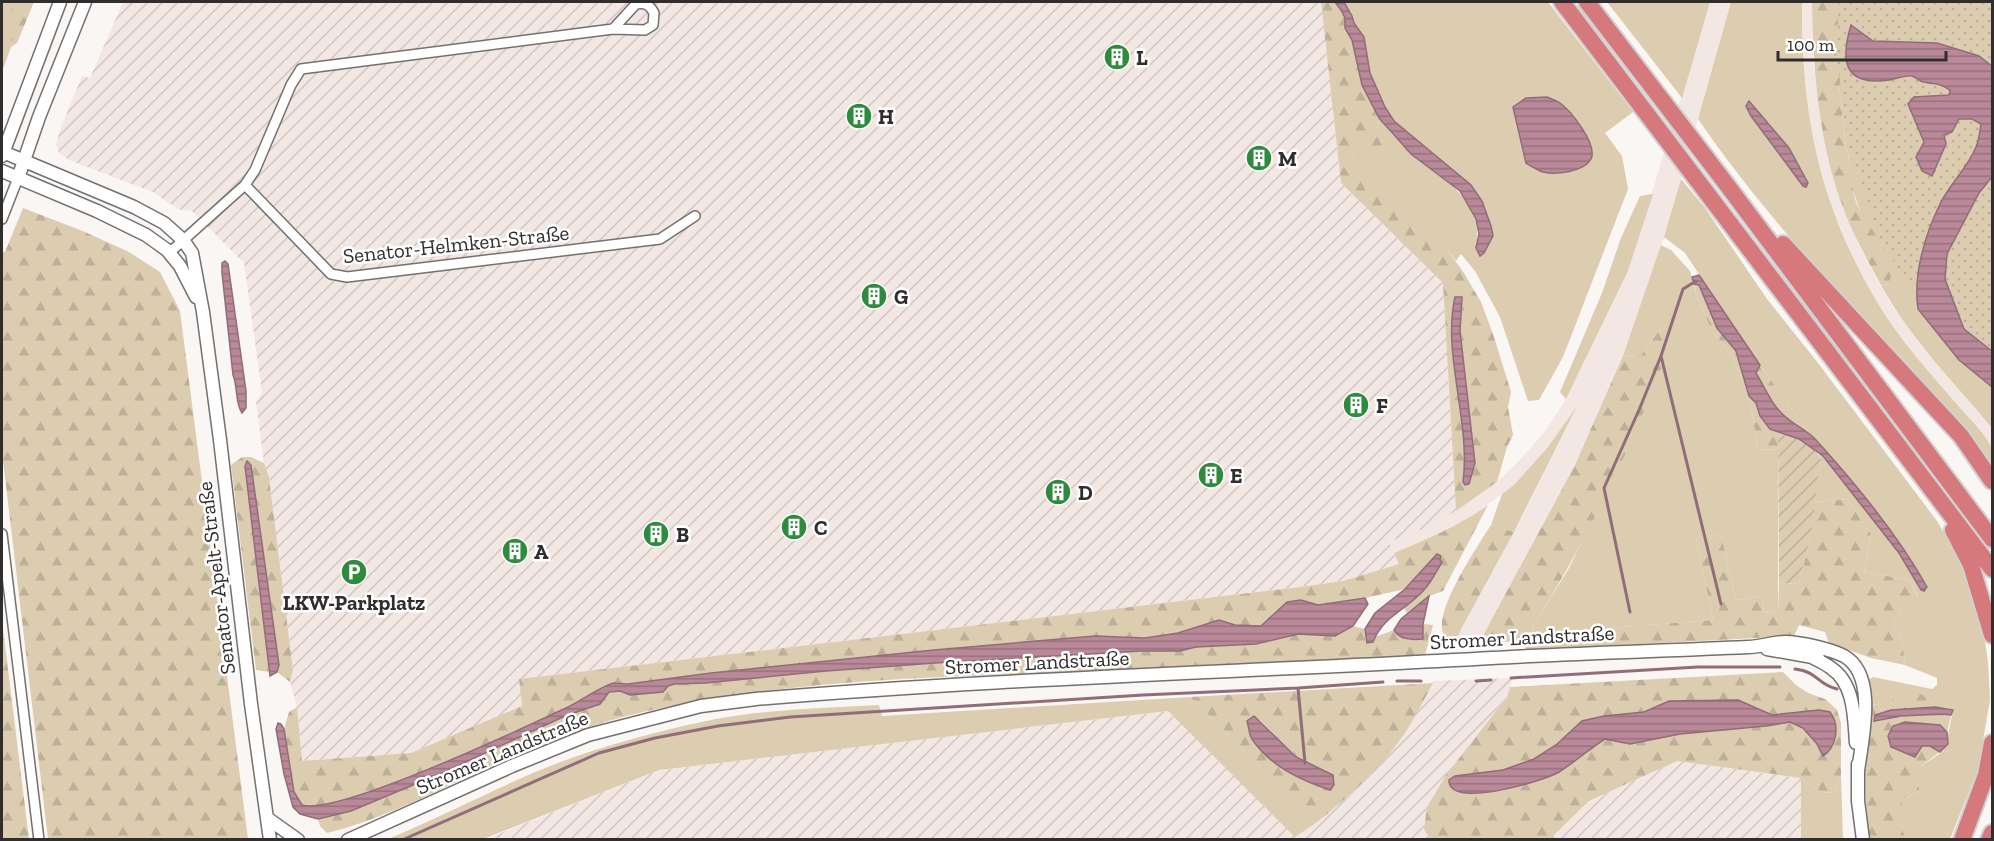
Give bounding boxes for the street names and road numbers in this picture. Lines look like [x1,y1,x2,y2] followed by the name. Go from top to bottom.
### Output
[342,220,571,268] street label: Senator-Helmken-Straße
[192,480,240,676] street label: Senator-Apelt-Straße
[1429,620,1615,654] street label: Stromer Landstraße
[944,645,1130,679] street label: Stromer Landstraße
[412,704,592,800] street label: Stromer Landstraße

